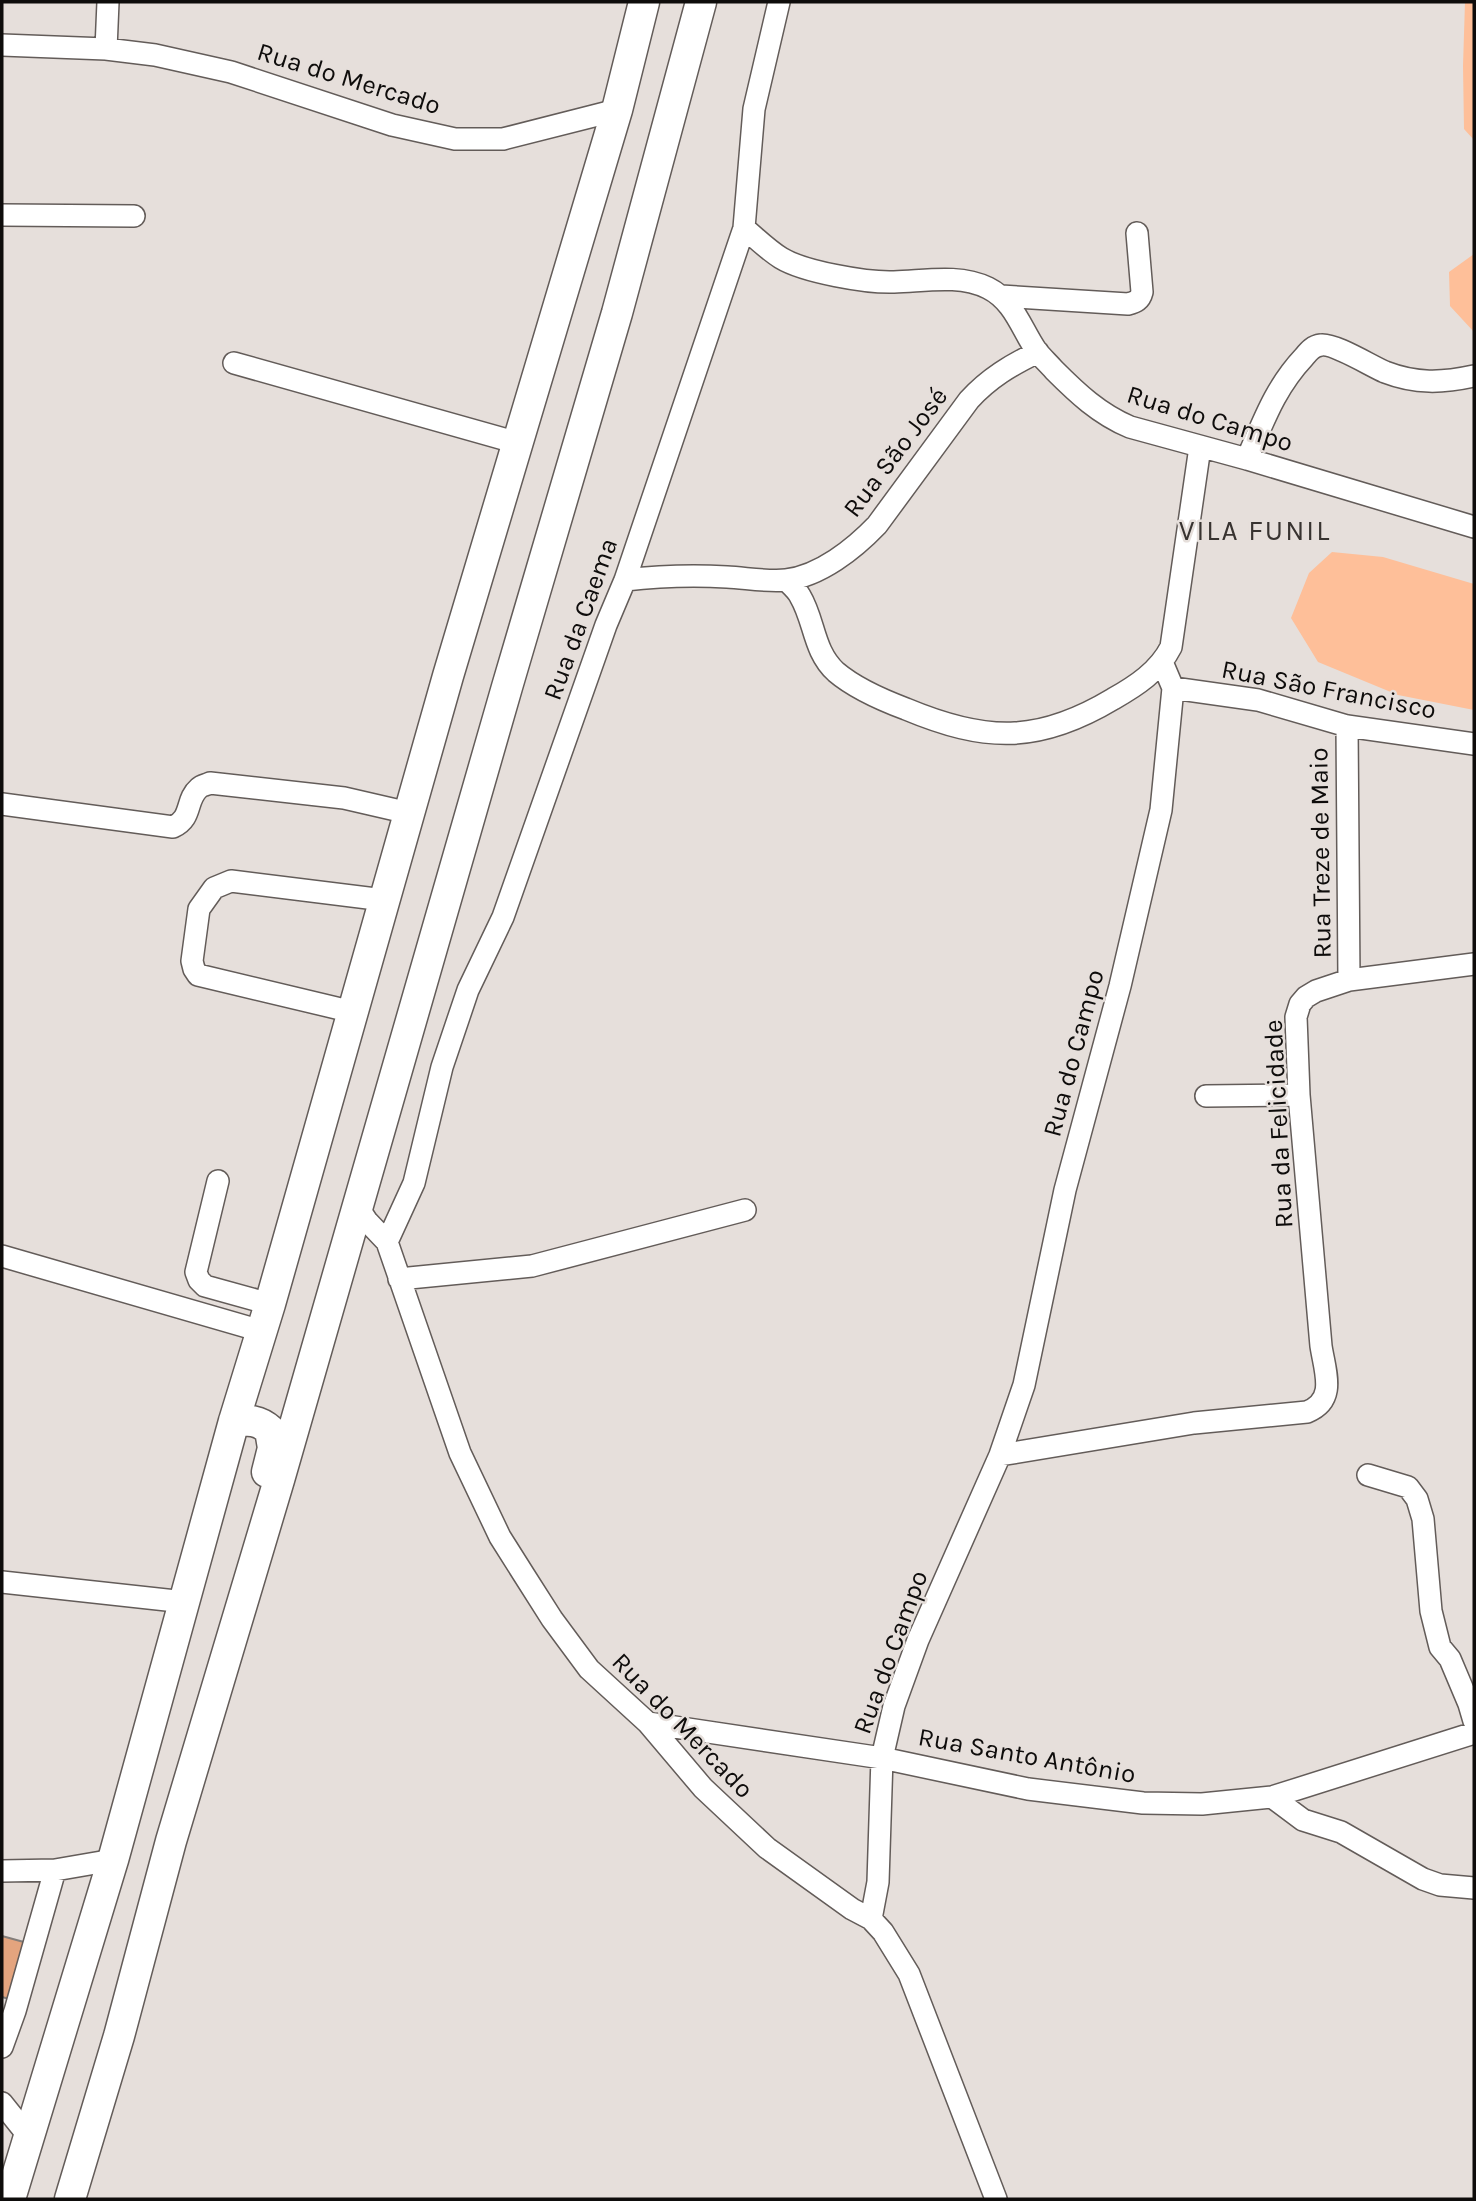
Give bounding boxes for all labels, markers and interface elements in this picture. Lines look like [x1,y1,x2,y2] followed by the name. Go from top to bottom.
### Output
[253,36,444,121] street label: Rua do Mercado
[1123,379,1297,458] street label: Rua do Campo
[837,381,954,523] street label: Rua São José
[1179,514,1331,547] district label: VILA FUNIL
[537,534,624,704] street label: Rua da Caema
[1219,653,1439,726] street label: Rua São Francisco
[1303,747,1338,959] street label: Rua Treze de Maio
[1036,966,1111,1140] street label: Rua do Campo
[1258,1019,1299,1229] street label: Rua da Felicidade
[847,1566,934,1738] street label: Rua do Campo
[605,1646,760,1804] street label: Rua do Mercado
[916,1721,1138,1790] street label: Rua Santo Antônio

